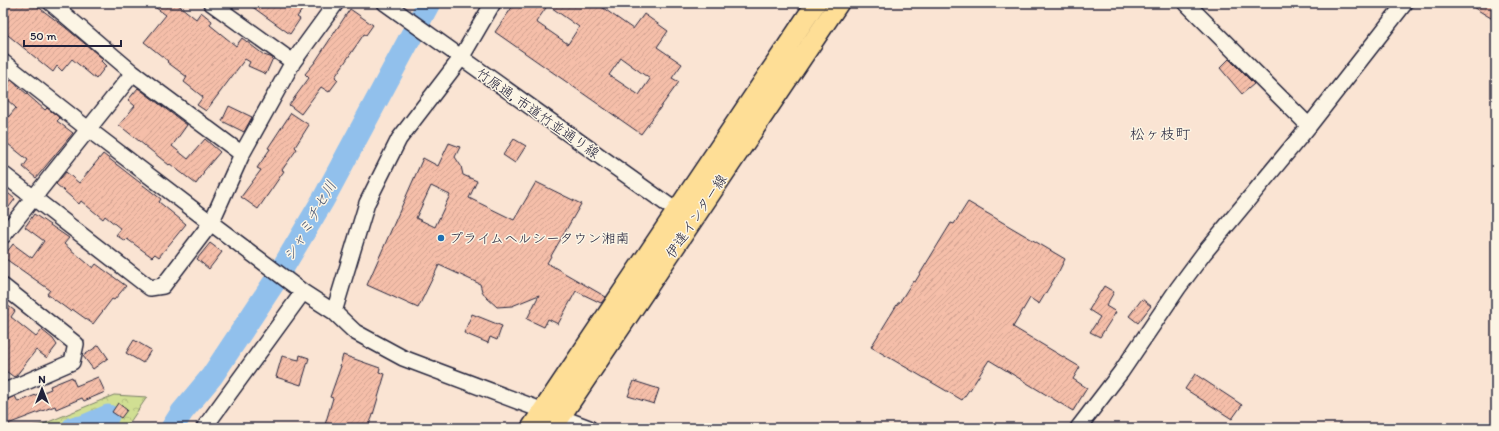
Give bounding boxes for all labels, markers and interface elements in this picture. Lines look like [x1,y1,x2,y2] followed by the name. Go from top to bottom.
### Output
[24,22,121,48] scale bar
[30,29,56,43] text: 50 m
[473,64,603,162] street label: 竹原通, 市道竹並通り線
[1130,125,1191,143] district label: 松ヶ枝町
[662,171,731,261] street label: 伊達インター線
[280,178,340,264] water label: シャミチセ川
[449,230,630,247] place label: プライムヘルシータウン湘南
[436,233,446,243] marker: プライムヘルシータウン湘南
[22,369,62,409] north arrow
[38,373,46,386] text: N

